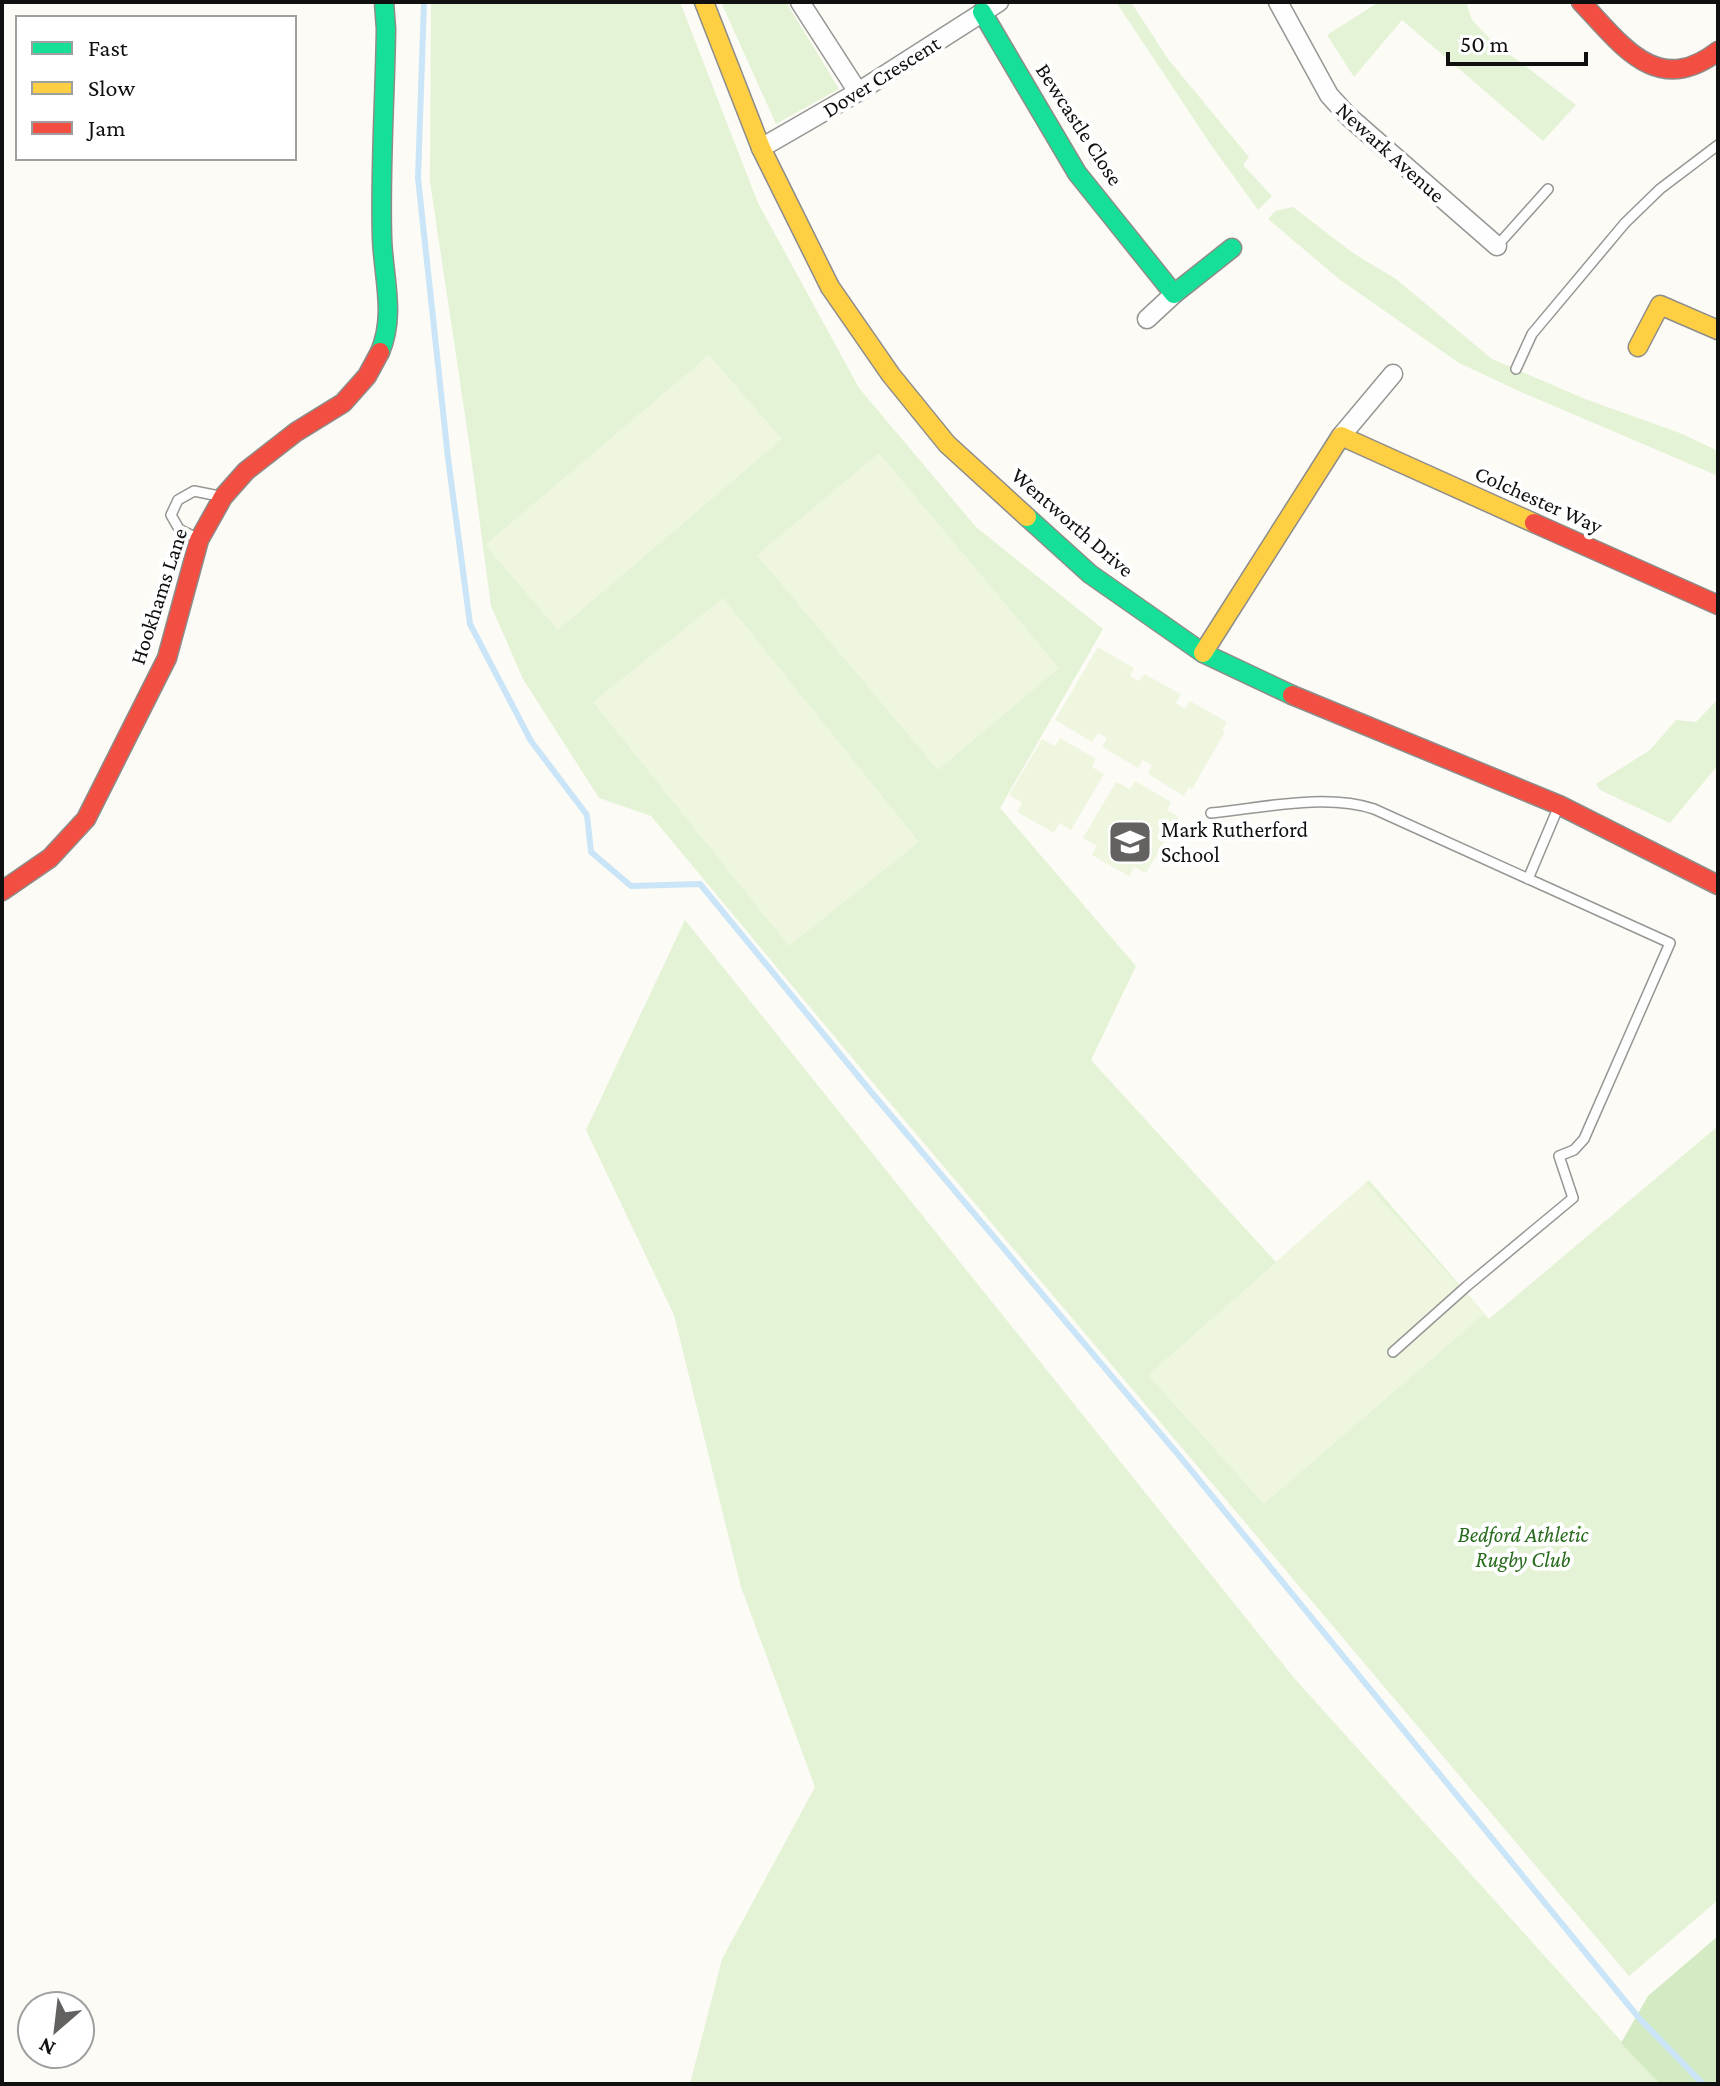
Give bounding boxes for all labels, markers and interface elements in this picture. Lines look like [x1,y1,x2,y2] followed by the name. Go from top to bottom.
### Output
[16,16,296,160] legend
[1448,16,1586,66] scale bar
[818,30,945,122] street label: Dover Crescent
[1460,30,1509,57] text: 50 m
[88,34,129,61] text: Fast
[1031,59,1128,190] street label: Bewcastle Close
[88,74,135,101] text: Slow
[1331,97,1450,208] street label: Newark Avenue
[86,114,126,141] text: Jam
[1471,460,1607,539] street label: Colchester Way
[1006,463,1139,582] street label: Wentworth Drive
[125,525,192,667] street label: Hookhams Lane
[1161,817,1309,867] place label: Mark Rutherford School
[1106,818,1154,866] school or university icon: Mark Rutherford School
[1458,1522,1589,1572] park label: Bedford Athletic Rugby Club
[16,1990,96,2070] north arrow
[34,2033,59,2062] text: N

